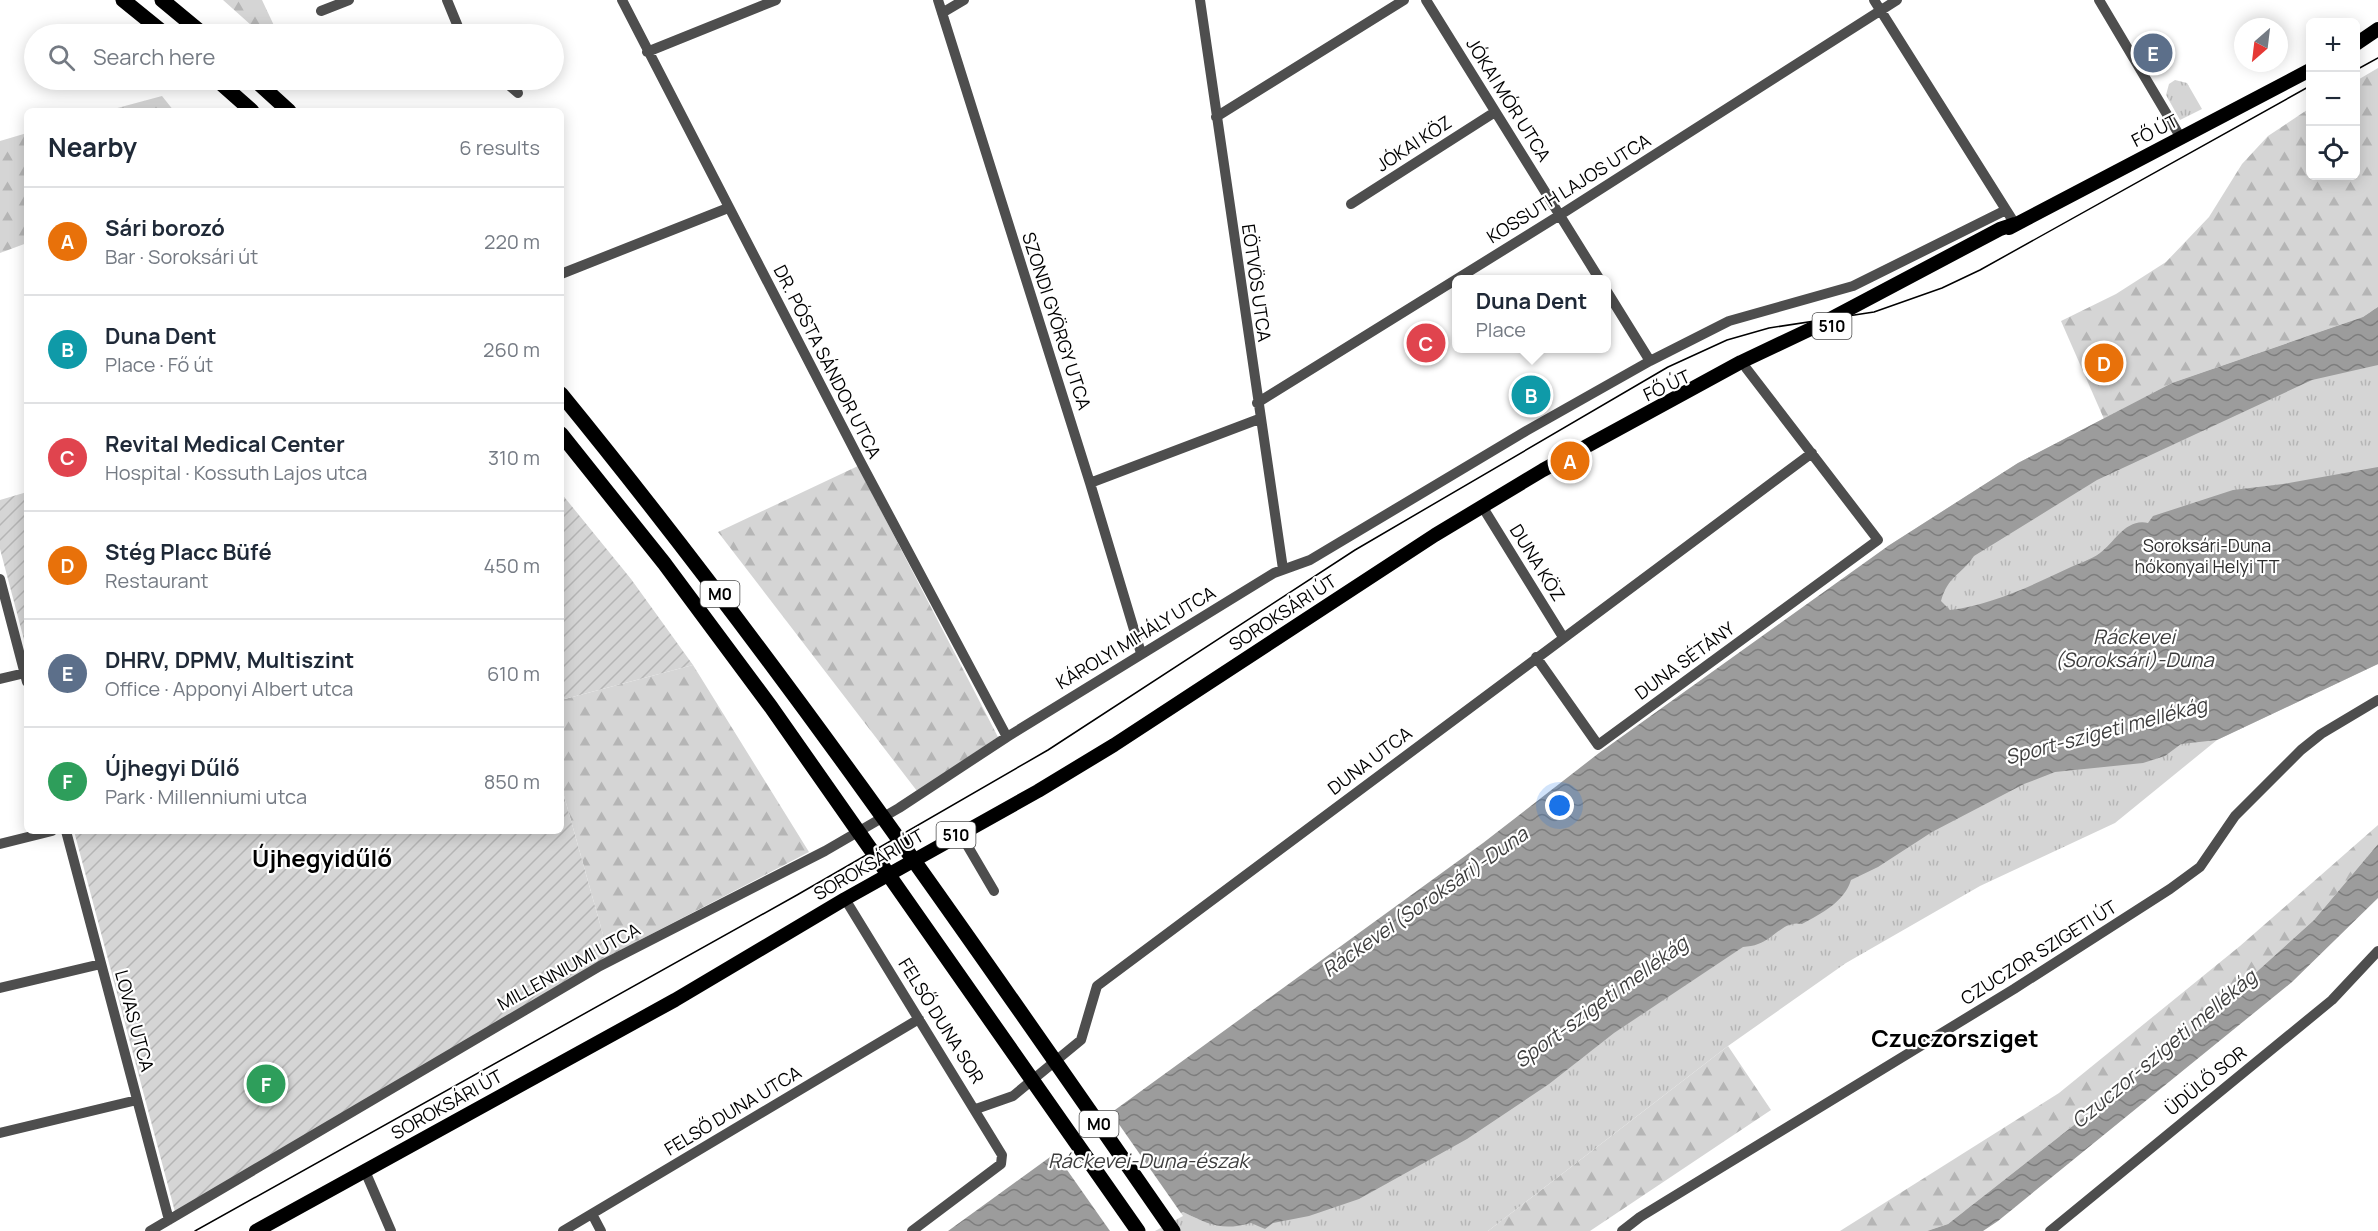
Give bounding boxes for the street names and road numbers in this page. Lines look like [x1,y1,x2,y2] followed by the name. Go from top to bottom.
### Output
[1461,33,1557,166] street label: JÓKAI MÓR UTCA
[2127,108,2182,152] street label: FŐ ÚT
[1371,110,1456,176] street label: JÓKAI KÖZ
[1482,128,1655,248] street label: KOSSUTH LAJOS UTCA
[1237,222,1277,344] street label: EÖTVÖS UTCA
[1017,229,1097,413] street label: SZONDI GYÖRGY UTCA
[769,261,887,463] street label: DR. PÓSTA SÁNDOR UTCA
[1812,313,1852,339] road number: 510
[1639,364,1694,406] street label: FŐ ÚT
[1505,520,1571,605] street label: DUNA KÖZ
[1224,568,1341,656] street label: SOROKSÁRI ÚT
[1051,580,1220,694] street label: KÁROLYI MIHÁLY UTCA
[700,581,740,607] road number: M0
[1630,615,1740,704] street label: DUNA SÉTÁNY
[1323,720,1417,800] street label: DUNA UTCA
[936,822,976,848] road number: 510
[809,823,928,905] street label: SOROKSÁRI ÚT
[1956,894,2121,1010] street label: CZUCZOR SZIGETI ÚT
[493,917,645,1015] street label: MILLENNIUMI UTCA
[894,953,990,1088] street label: FELSŐ DUNA SOR
[110,967,160,1075] street label: LOVAS UTCA
[2160,1040,2251,1120] street label: ÜDÜLŐ SOR
[660,1059,806,1160] street label: FELSŐ DUNA UTCA
[387,1064,507,1145] street label: SOROKSÁRI ÚT
[1080,1111,1118,1137] road number: M0

